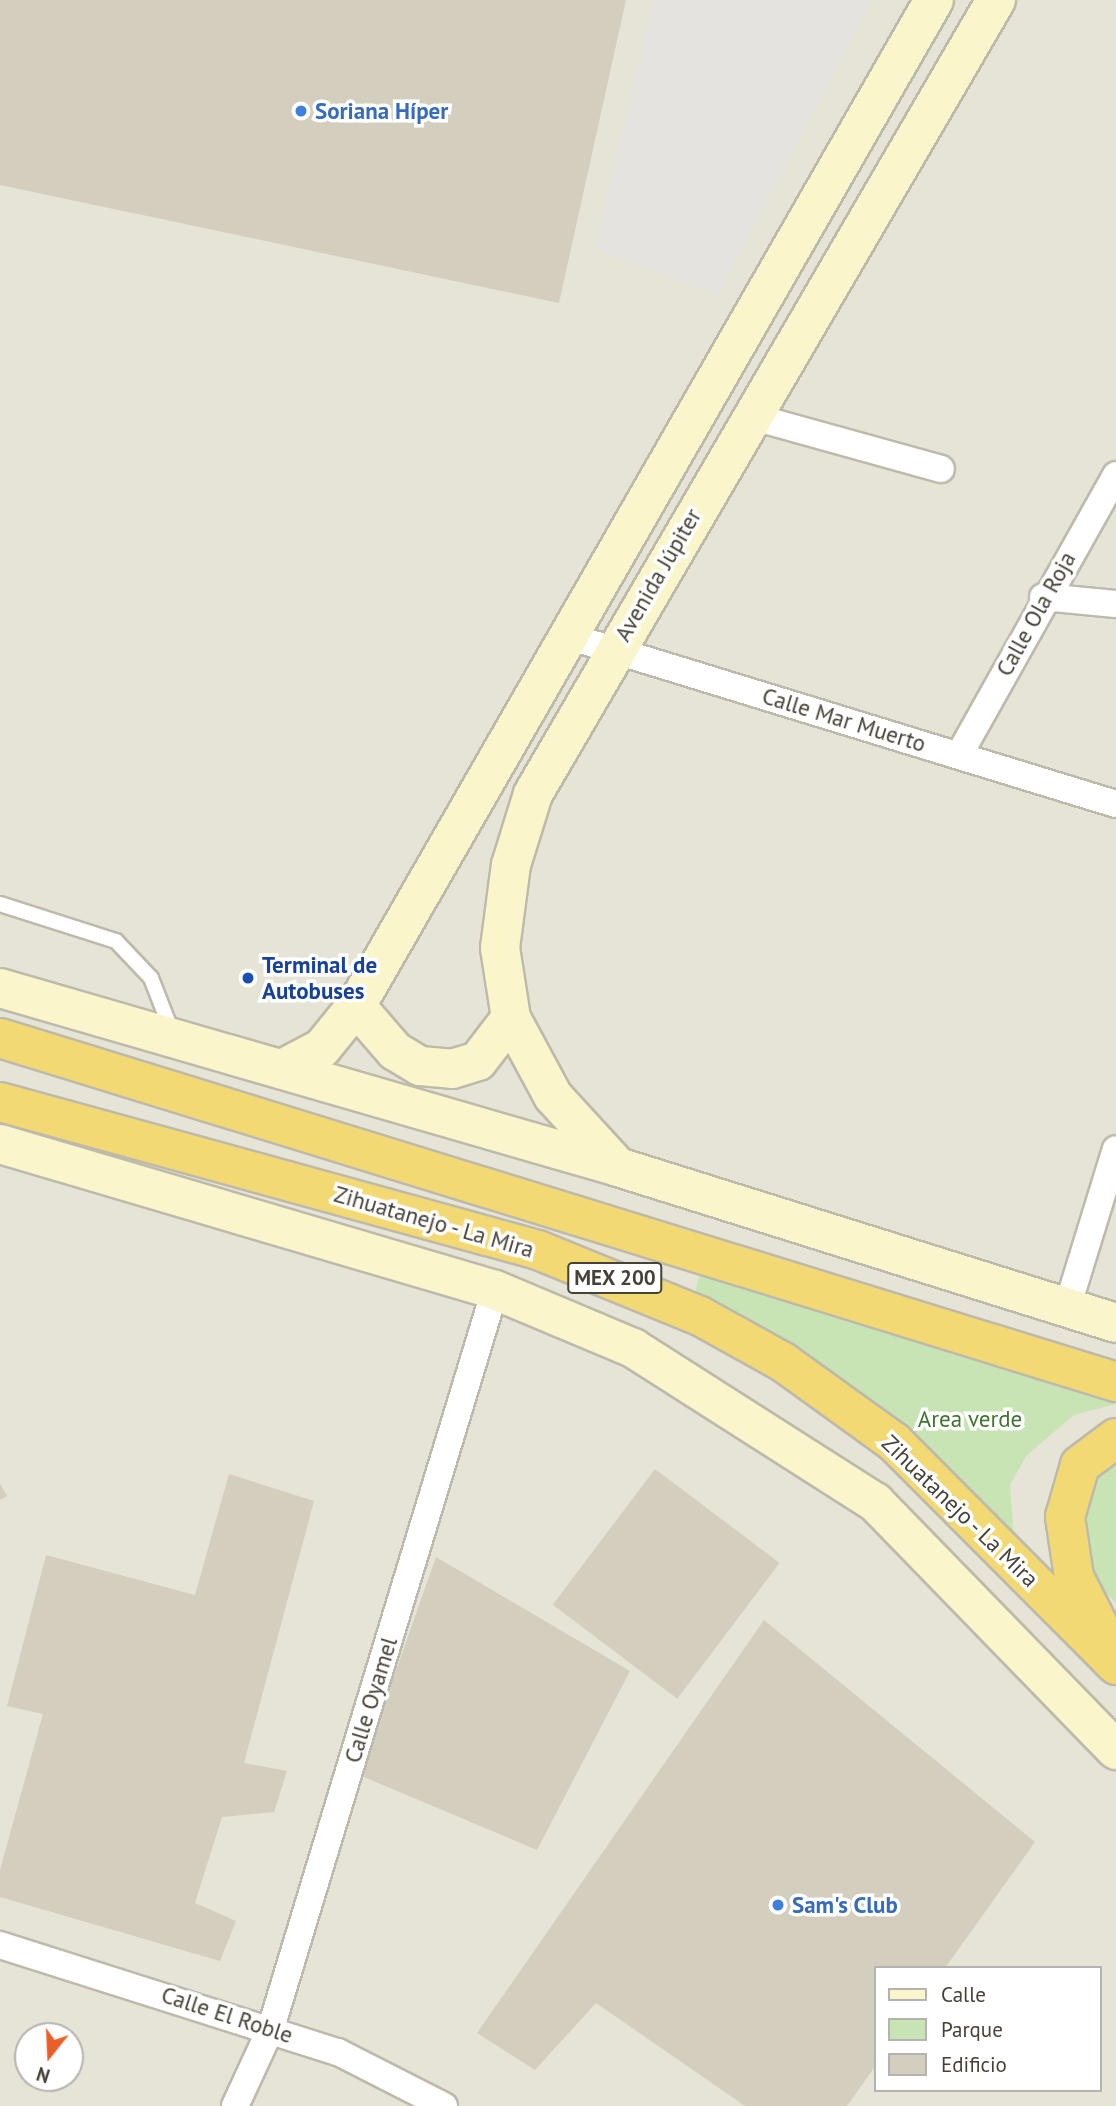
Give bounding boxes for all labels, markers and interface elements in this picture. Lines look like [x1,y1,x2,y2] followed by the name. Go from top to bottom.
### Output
[315,97,448,125] place label: Soriana Híper
[293,103,309,119] marker: Soriana Híper
[609,504,707,646] street label: Avenida Júpiter
[991,547,1081,681] street label: Calle Ola Roja
[759,682,929,758] street label: Calle Mar Muerto
[262,951,377,1005] place label: Terminal de Autobuses
[240,970,256,986] marker: Terminal de Autobuses
[329,1180,539,1264] street label: Zihuatanejo - La Mira
[566,1260,664,1296] road number: MEX 200
[918,1405,1022,1433] park label: Area verde
[875,1428,1045,1594] street label: Zihuatanejo - La Mira
[339,1634,403,1766] street label: Calle Oyamel
[792,1891,898,1919] place label: Sam's Club
[770,1897,786,1913] marker: Sam's Club
[874,1966,1102,2092] legend
[158,1981,296,2049] street label: Calle El Roble
[941,1981,986,2008] text: Calle
[941,2016,1003,2043] text: Parque
[14,2022,84,2092] north arrow
[941,2051,1007,2078] text: Edificio
[33,2062,53,2088] text: N

